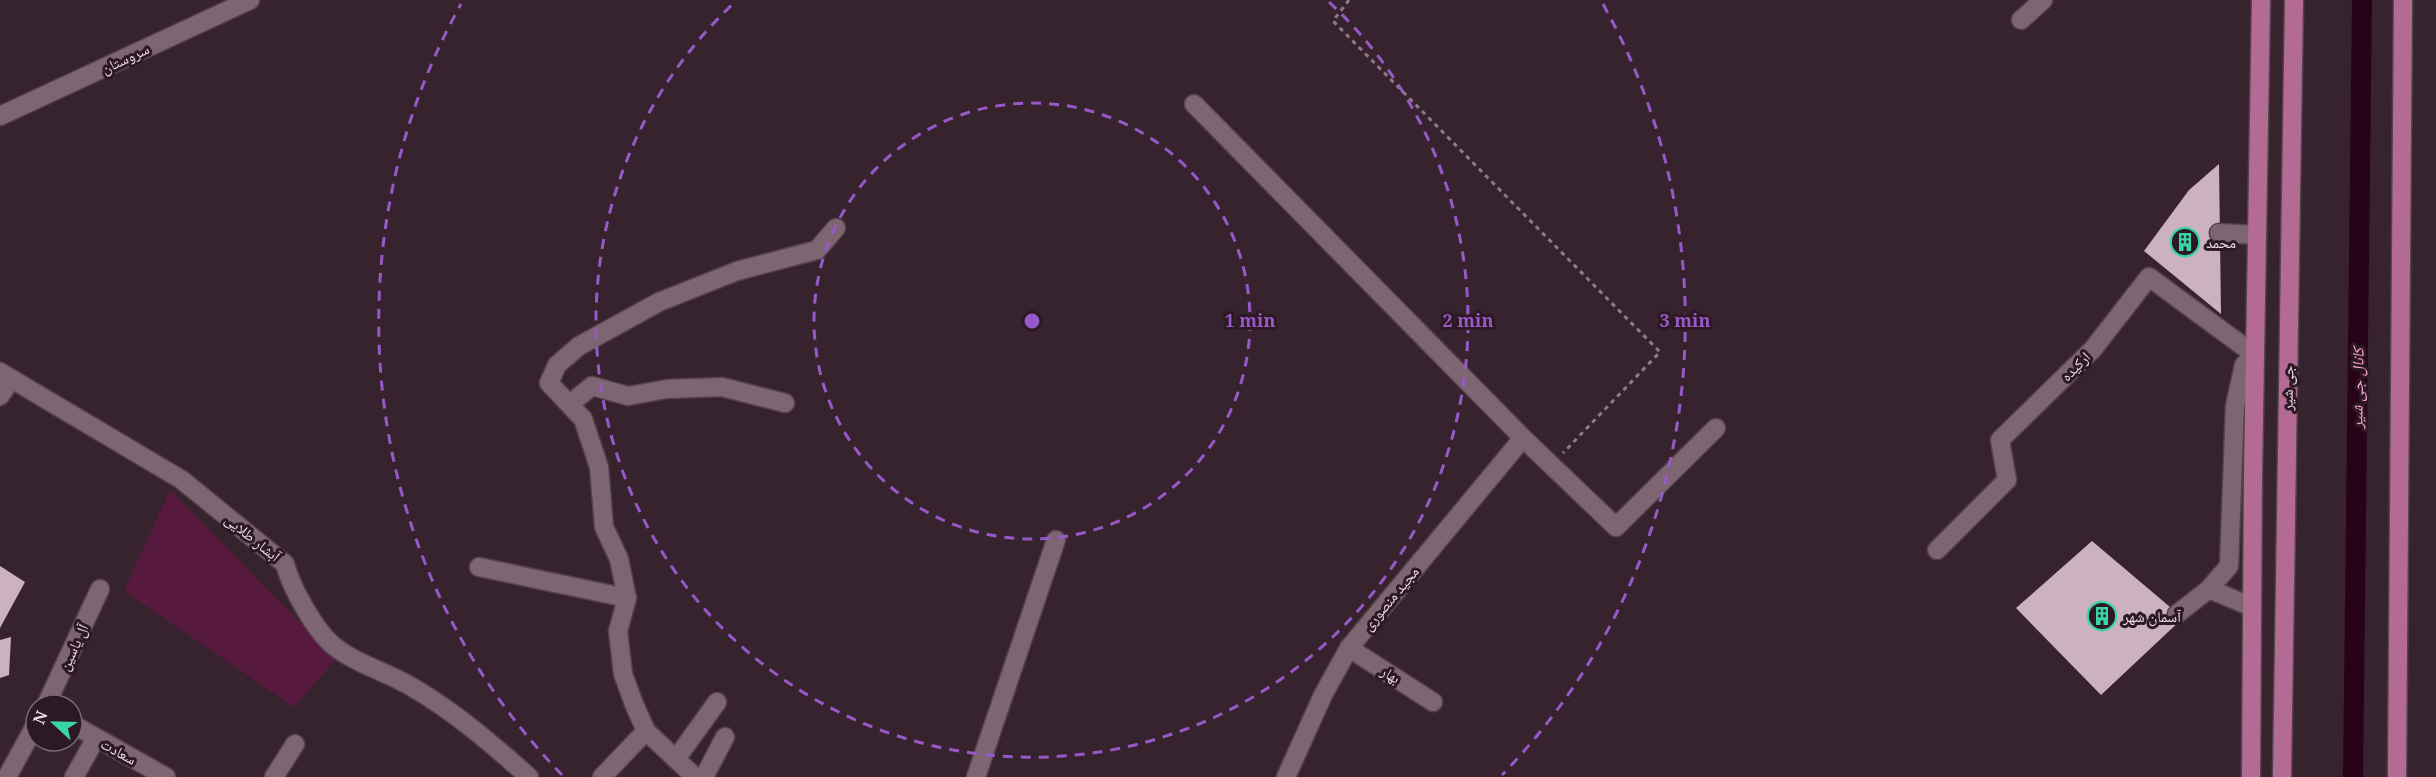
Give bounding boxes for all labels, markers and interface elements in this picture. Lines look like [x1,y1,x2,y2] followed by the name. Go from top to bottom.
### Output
[98,38,153,79] street label: سروستان
[2169,226,2201,258] building icon: محمد
[2206,232,2236,252] place label: محمد
[1225,308,1275,332] text: 1 min
[1443,308,1493,332] text: 2 min
[1660,308,1710,332] text: 3 min
[1022,311,1042,331] centre of rings
[2345,345,2369,430] water label: کانال جی شیر
[2056,347,2094,385] street label: ارکیده
[2277,365,2298,412] street label: جی شیر
[221,509,286,567] street label: آبشار طلایی
[1357,561,1424,635] street label: مجید منصوری
[2086,600,2118,632] building icon: آسمان شهر
[2122,606,2182,627] place label: آسمان شهر
[54,619,94,674] street label: آل یاسین
[1377,660,1405,688] street label: بهار
[24,693,84,753] north arrow
[28,707,53,727] text: N
[98,733,140,769] street label: سعادت

